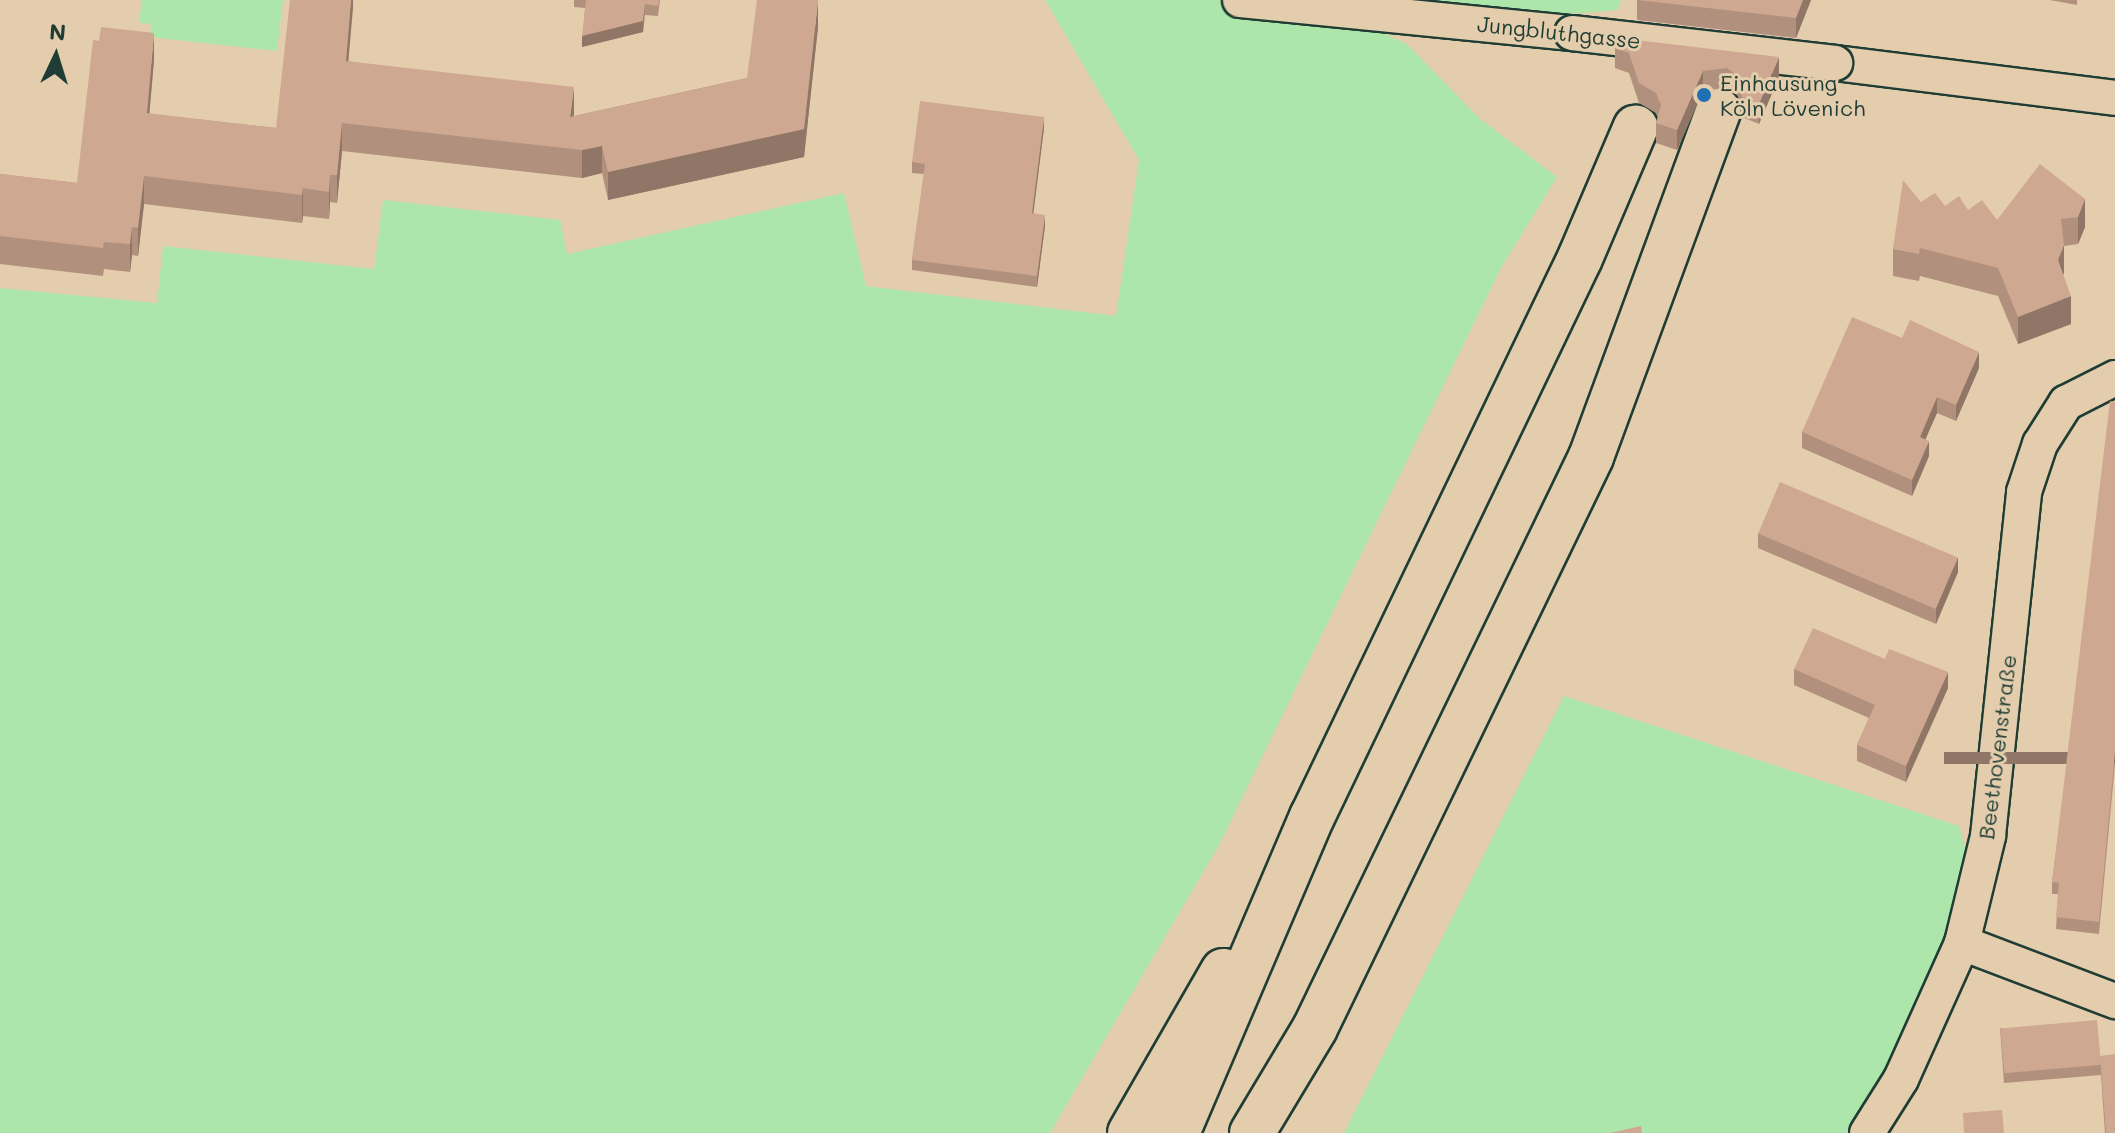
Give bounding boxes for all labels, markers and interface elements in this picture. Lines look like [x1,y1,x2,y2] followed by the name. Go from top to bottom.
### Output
[1476,10,1642,54] street label: Jungbluthgasse
[16,16,96,96] north arrow
[48,17,67,47] text: N
[1720,69,1865,120] place label: Einhausung Köln Lövenich
[1695,86,1713,104] marker: Einhausung Köln Lövenich
[1973,653,2021,841] street label: Beethovenstraße

